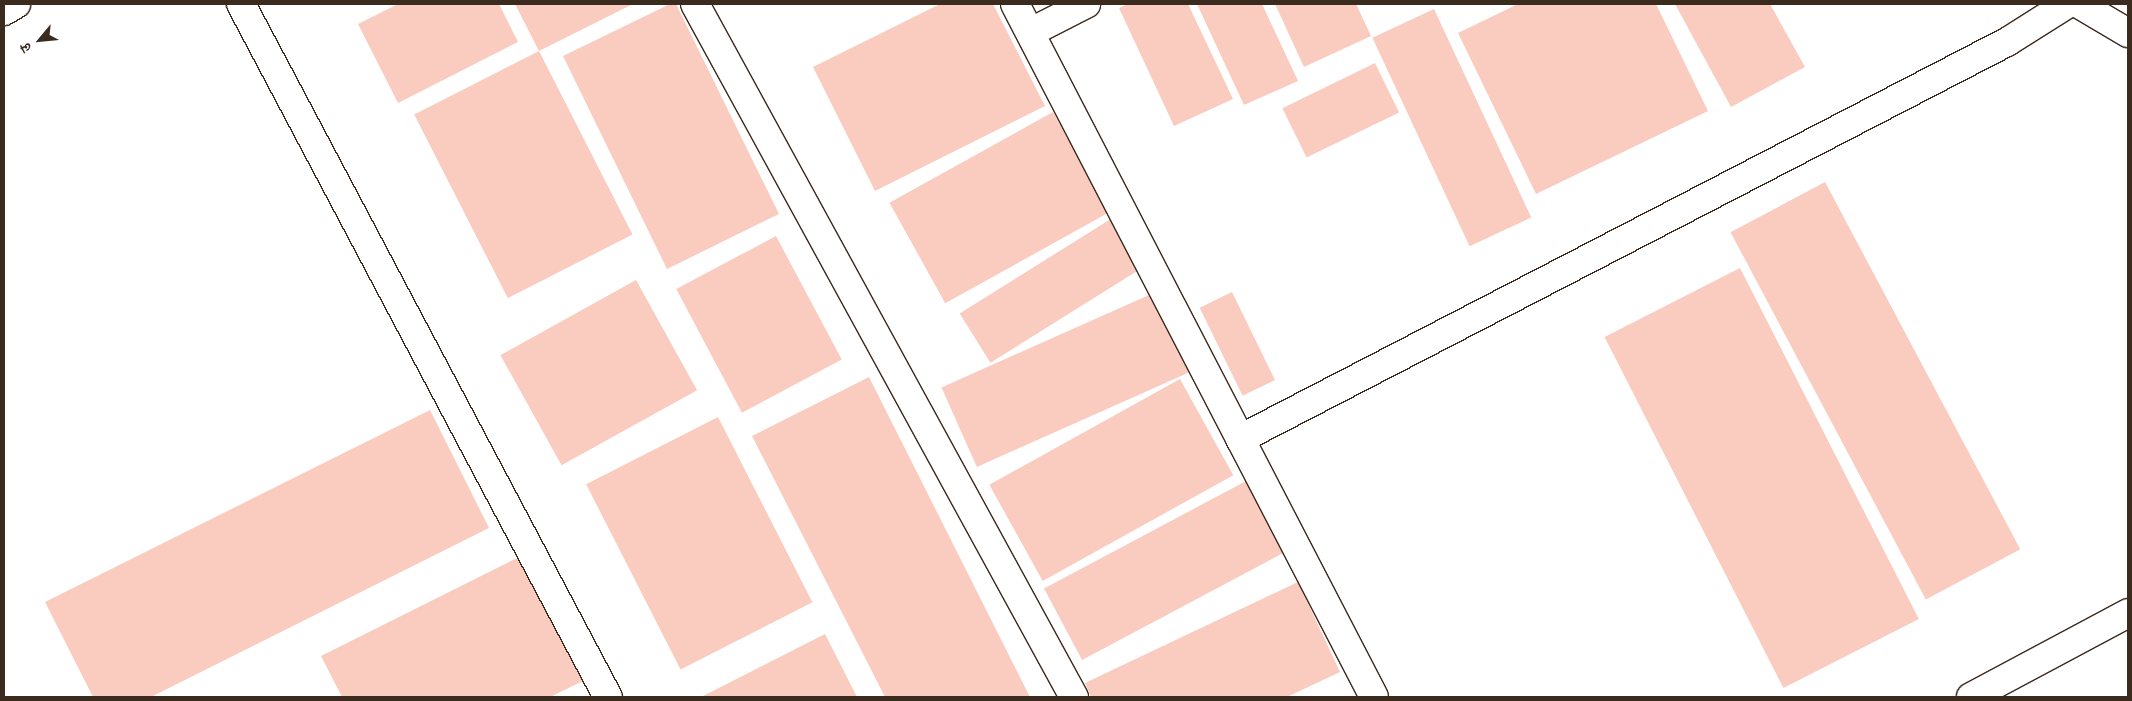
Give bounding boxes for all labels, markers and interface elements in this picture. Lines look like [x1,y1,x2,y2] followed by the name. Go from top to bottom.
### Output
[15,15,65,65] north arrow
[16,39,37,55] text: उ

